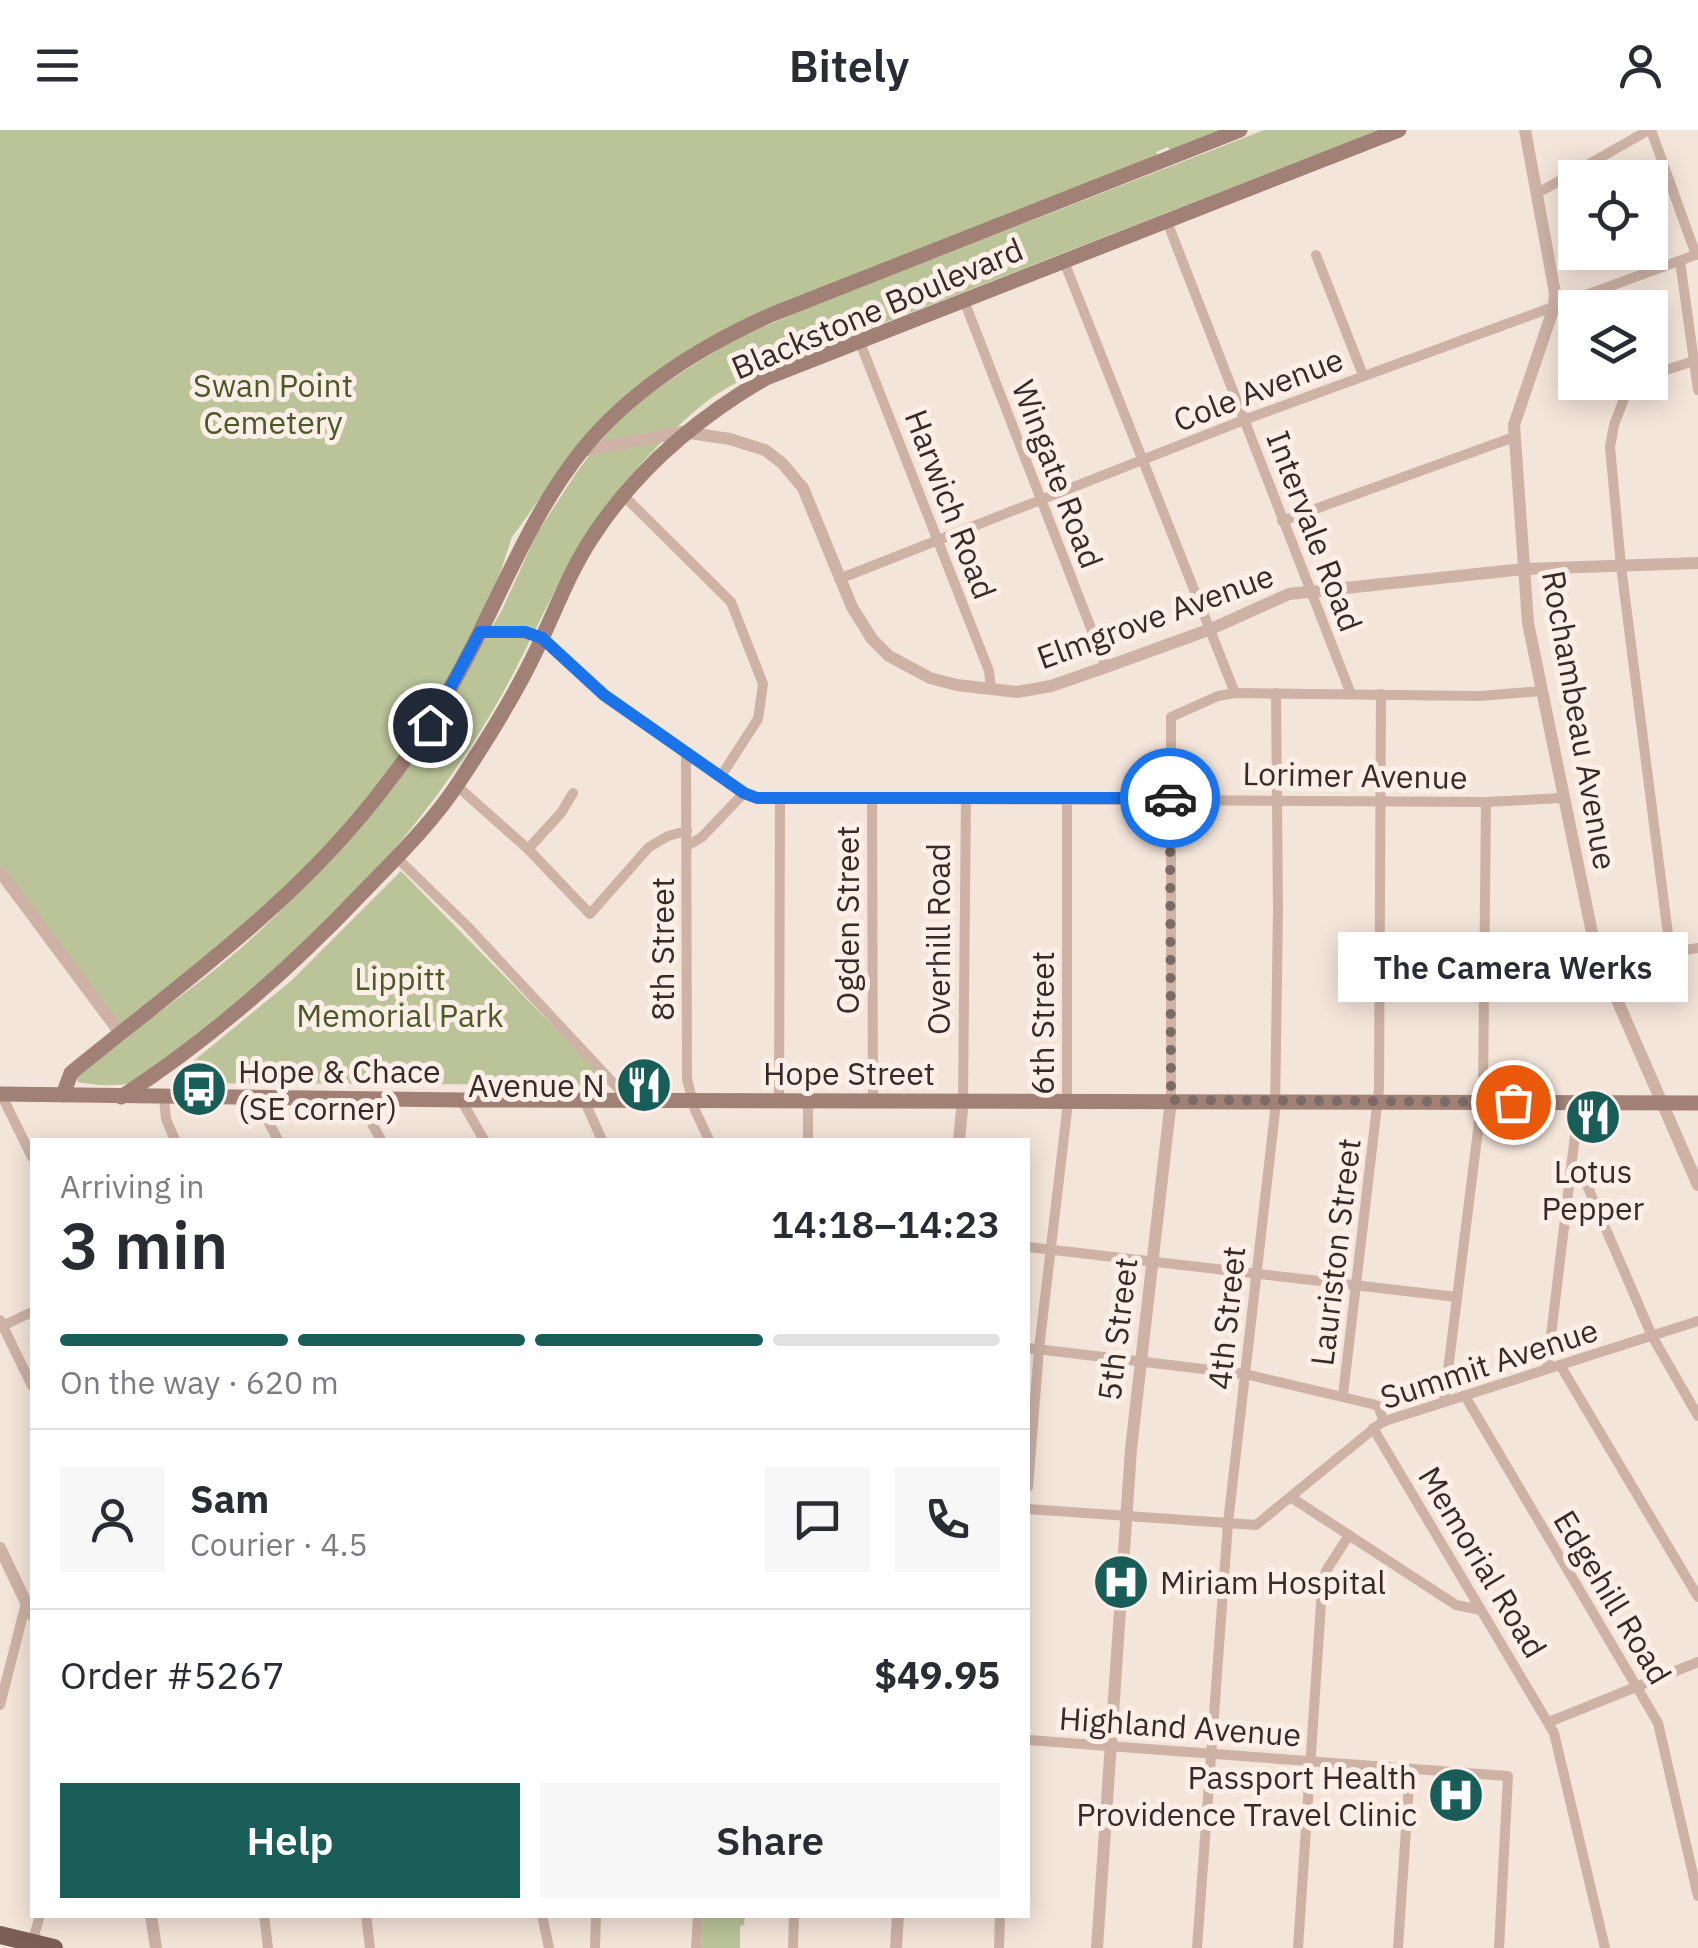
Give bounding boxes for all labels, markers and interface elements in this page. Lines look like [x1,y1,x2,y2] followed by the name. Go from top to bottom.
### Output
[789,36,909,94] text: Bitely
[30,38,85,93] icon: menu
[1613,38,1668,93] icon: person
[1558,160,1668,400] map controls
[1558,160,1668,270] button: locate
[725,228,1029,388] street label: Blackstone Boulevard
[1558,290,1668,400] button: layers
[1167,337,1349,441] street label: Cole Avenue
[193,364,353,443] park label: Swan Point Cemetery
[1003,374,1113,574] street label: Wingate Road
[896,403,1006,605] street label: Harwich Road
[1257,425,1373,637] street label: Intervale Road
[1031,554,1279,678] street label: Elmgrove Avenue
[1533,567,1627,873] street label: Rochambeau Avenue
[388,683,473,768] pin
[403,698,458,753] icon: home
[1120,748,1220,848] courier
[1242,752,1468,798] street label: Lorimer Avenue
[1143,771,1198,826] icon: car
[826,826,868,1015] street label: Ogden Street
[917,843,959,1035] street label: Overhill Road
[641,877,683,1021] street label: 8th Street
[1338,932,1688,1002] callout: The Camera Werks
[1374,946,1652,988] text: The Camera Werks
[1021,951,1063,1095] street label: 6th Street
[296,957,504,1036] park label: Lippitt Memorial Park
[238,1050,441,1129] place label: Hope & Chace (SE corner)
[763,1052,935,1094] street label: Hope Street
[614,1055,674,1115] restaurant icon: Avenue N
[169,1059,229,1119] bus stop icon: Hope & Chace (SE corner)
[1471,1060,1556,1145] pin
[468,1064,605,1106] place label: Avenue N
[1486,1075,1541,1130] icon: bag
[1563,1087,1623,1147] restaurant icon: Lotus Pepper
[1300,1136,1370,1368] street label: Lauriston Street
[1542,1150,1645,1229] place label: Lotus Pepper
[60,1165,205,1207] text: Arriving in
[771,1199,1000,1248] text: 14:18–14:23
[60,1202,228,1287] text: 3 min
[1198,1244,1254,1392] street label: 4th Street
[1087,1255,1147,1403] street label: 5th Street
[1375,1308,1603,1418] street label: Summit Avenue
[60,1361,339,1403] text: On the way · 620 m
[1409,1459,1557,1665] street label: Memorial Road
[60,1467,165,1572] button: person
[765,1467,870,1572] button: chat
[895,1467,1000,1572] button: phone
[190,1474,269,1523] text: Sam
[1545,1502,1681,1692] street label: Edgehill Road
[190,1523,368,1565] text: Courier · 4.5
[1091,1552,1151,1612] hospital icon: Miriam Hospital
[1160,1561,1386,1603] place label: Miriam Hospital
[60,1650,285,1699] text: Order #5267
[874,1650,1000,1699] text: $49.95
[1058,1697,1302,1755] street label: Highland Avenue
[1076,1756,1417,1835] place label: Passport Health Providence Travel Clinic
[1426,1765,1486,1825] hospital icon: Passport Health Providence Travel Clinic
[60,1783,520,1898] button: Help
[540,1783,1000,1898] button: Share

